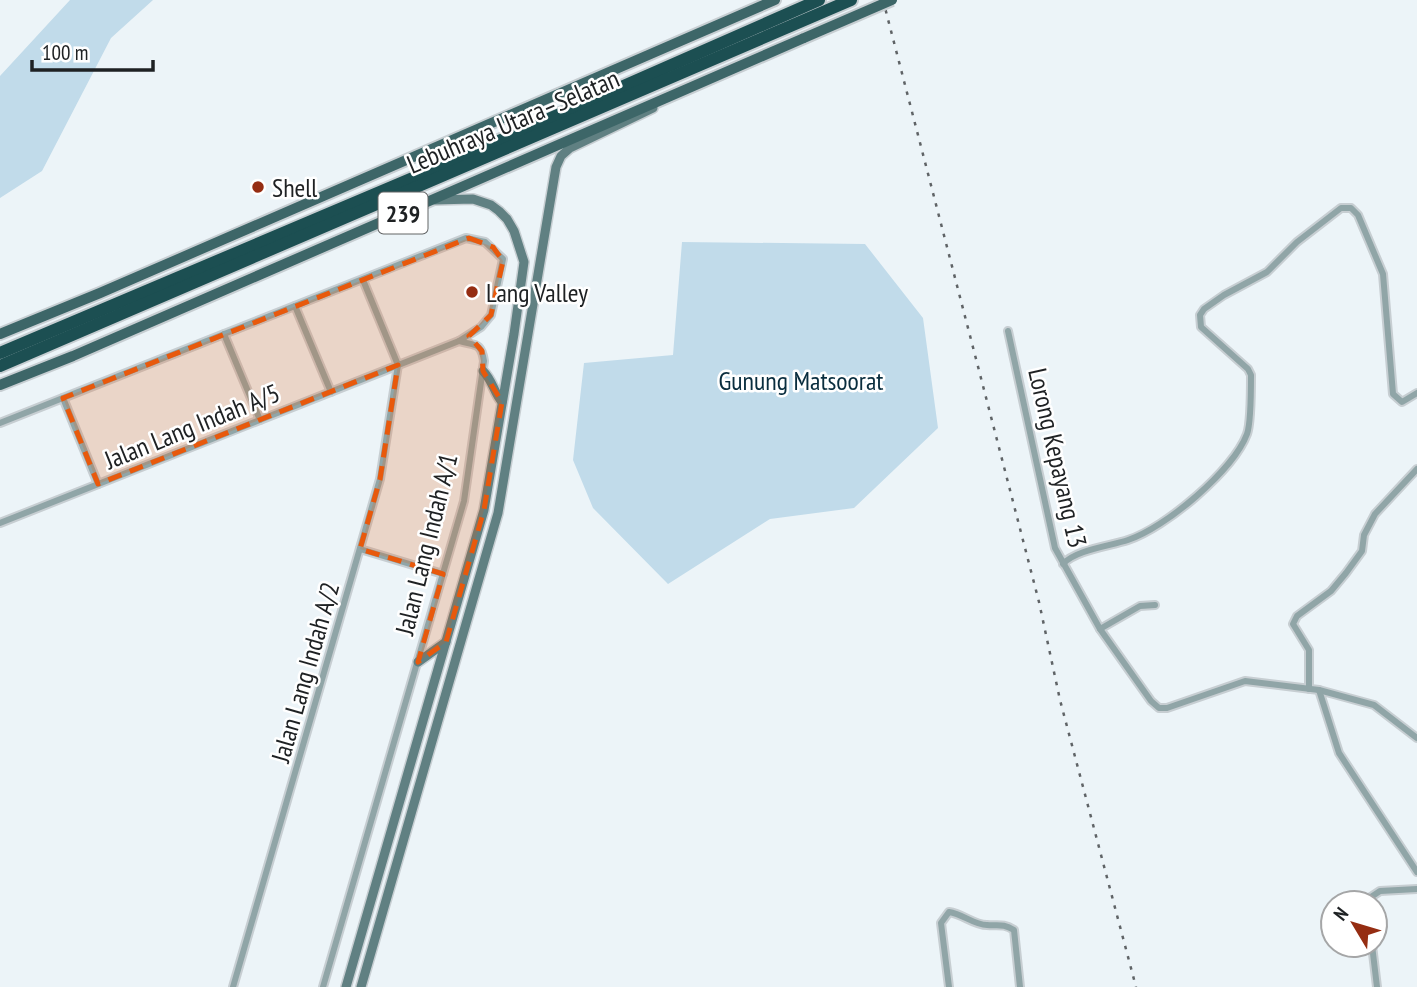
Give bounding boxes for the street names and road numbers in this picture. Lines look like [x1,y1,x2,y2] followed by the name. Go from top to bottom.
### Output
[402,61,624,181] street label: Lebuhraya Utara–Selatan
[378,192,428,233] road number: 239
[1021,365,1095,551] street label: Lorong Kepayang 13
[99,376,284,477] street label: Jalan Lang Indah A/5
[387,450,465,639] street label: Jalan Lang Indah A/1
[263,578,347,767] street label: Jalan Lang Indah A/2

